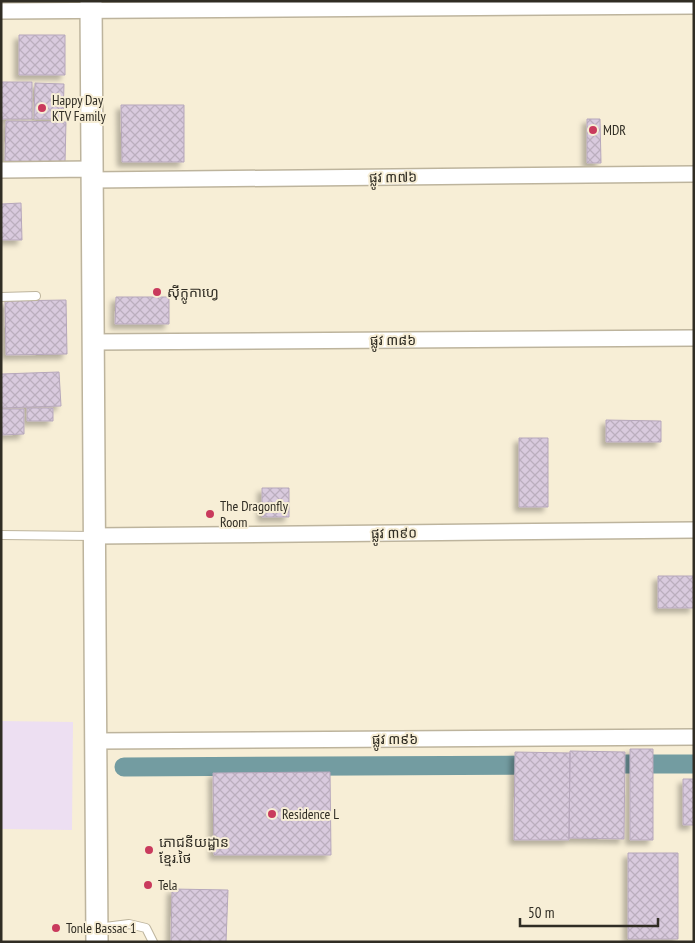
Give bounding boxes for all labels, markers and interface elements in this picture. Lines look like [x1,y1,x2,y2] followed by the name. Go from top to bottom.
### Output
[52,91,107,125] place label: Happy Day KTV Family
[36,102,48,114] marker: Happy Day KTV Family
[603,121,626,139] place label: MDR
[587,124,599,136] marker: MDR
[369,168,417,190] street label: ផ្លូវ ៣៧៦
[167,283,219,304] place label: ស៊ីក្លូកាហ្វេ
[151,286,163,298] marker: ស៊ីក្លូកាហ្វេ
[370,331,416,352] street label: ផ្លូវ ៣៨៦
[220,497,289,531] place label: The Dragonfly Room
[204,508,216,520] marker: The Dragonfly Room
[371,524,417,546] street label: ផ្លូវ ៣៩០
[372,730,418,751] street label: ផ្លូវ ៣៩៦
[282,805,339,823] place label: Residence L
[266,808,278,820] marker: Residence L
[159,833,229,867] place label: ភោជនីយដ្ឋាន ខ្មែរ.ថៃ
[143,844,155,856] marker: ភោជនីយដ្ឋាន ខ្មែរ.ថៃ
[158,876,177,894] place label: Tela
[142,879,154,891] marker: Tela
[520,896,658,928] scale bar
[528,903,554,922] text: 50 m
[66,919,136,937] place label: Tonle Bassac 1
[50,922,62,934] marker: Tonle Bassac 1

